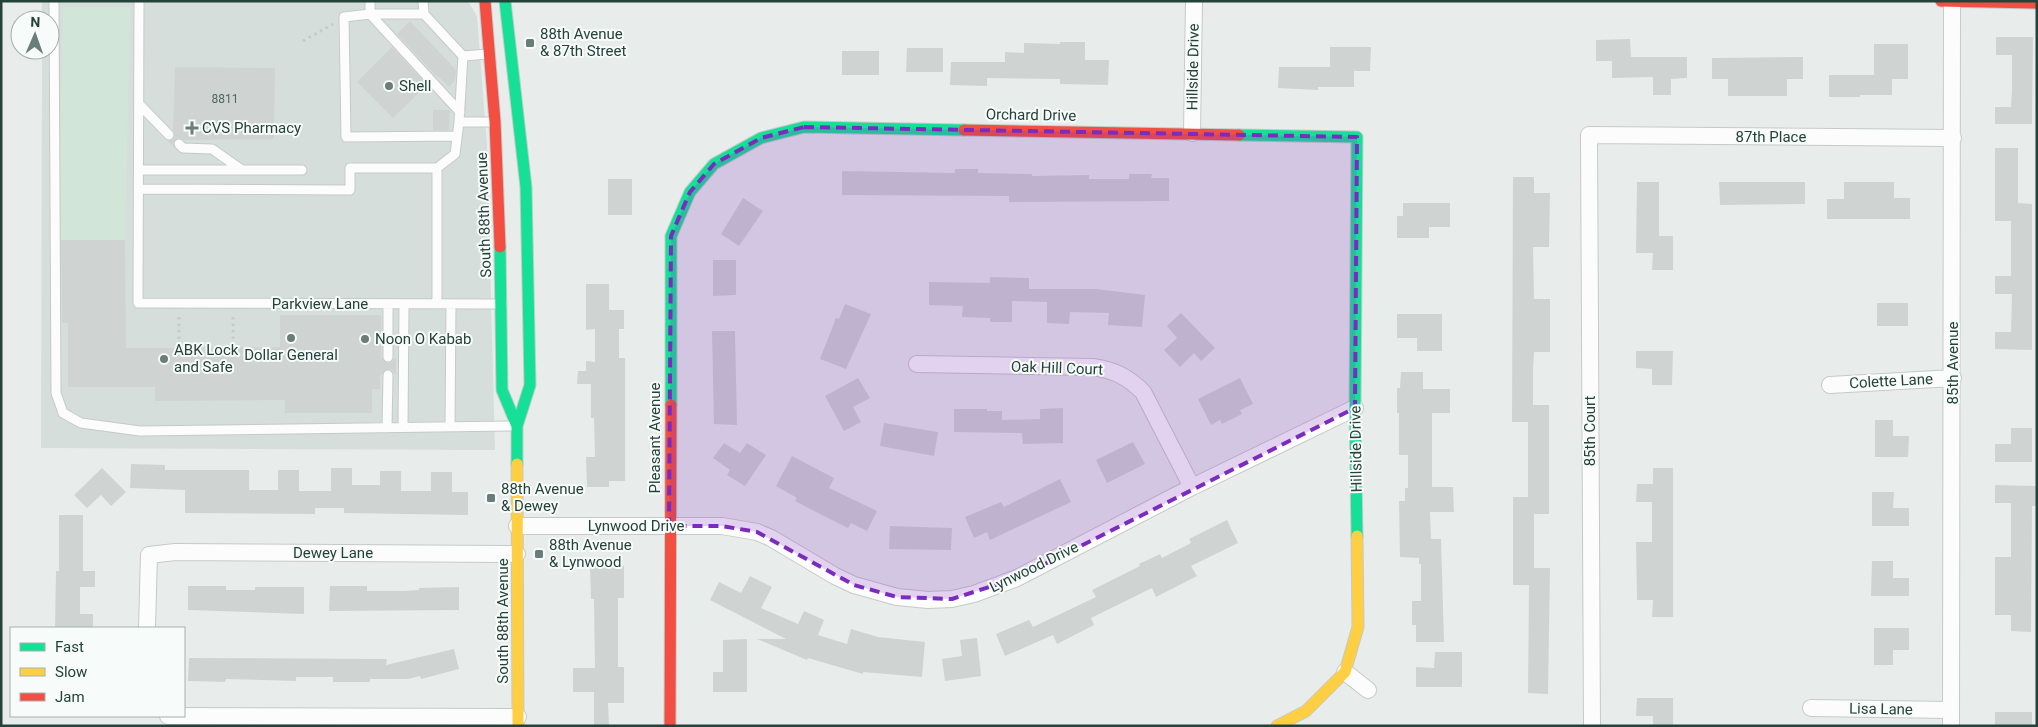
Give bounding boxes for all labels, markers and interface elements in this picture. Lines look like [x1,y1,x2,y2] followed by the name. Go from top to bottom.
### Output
[10,10,60,60] north arrow
[30,14,41,30] text: N
[1183,23,1203,111] street label: Hillside Drive
[540,25,626,60] place label: 88th Avenue & 87th Street
[524,37,536,49] marker: 88th Avenue & 87th Street
[399,77,431,95] place label: Shell
[383,80,395,92] marker: Shell
[212,92,238,106] house number: 8811
[986,105,1076,125] street label: Orchard Drive
[202,119,301,137] place label: CVS Pharmacy
[186,122,198,134] marker: CVS Pharmacy
[1736,128,1806,146] street label: 87th Place
[473,152,495,278] street label: South 88th Avenue
[272,295,368,313] street label: Parkview Lane
[1944,322,1962,404] street label: 85th Avenue
[375,330,471,348] place label: Noon O Kabab
[285,332,297,344] marker: Dollar General
[359,333,371,345] marker: Noon O Kabab
[174,341,239,376] place label: ABK Lock and Safe
[244,346,338,364] place label: Dollar General
[158,353,170,365] marker: ABK Lock and Safe
[1011,357,1103,379] street label: Oak Hill Court
[1849,370,1933,392] street label: Colette Lane
[646,382,664,494] street label: Pleasant Avenue
[1581,396,1599,466] street label: 85th Court
[1346,405,1366,493] street label: Hillside Drive
[501,480,584,515] place label: 88th Avenue & Dewey
[485,492,497,504] marker: 88th Avenue & Dewey
[588,517,684,535] street label: Lynwood Drive
[549,536,632,571] place label: 88th Avenue & Lynwood
[987,538,1081,596] street label: Lynwood Drive
[293,544,373,562] street label: Dewey Lane
[533,548,545,560] marker: 88th Avenue & Lynwood
[494,558,512,684] street label: South 88th Avenue
[10,627,185,717] legend
[55,638,84,656] text: Fast
[55,663,87,681] text: Slow
[55,688,85,706] text: Jam
[1849,699,1913,719] street label: Lisa Lane

